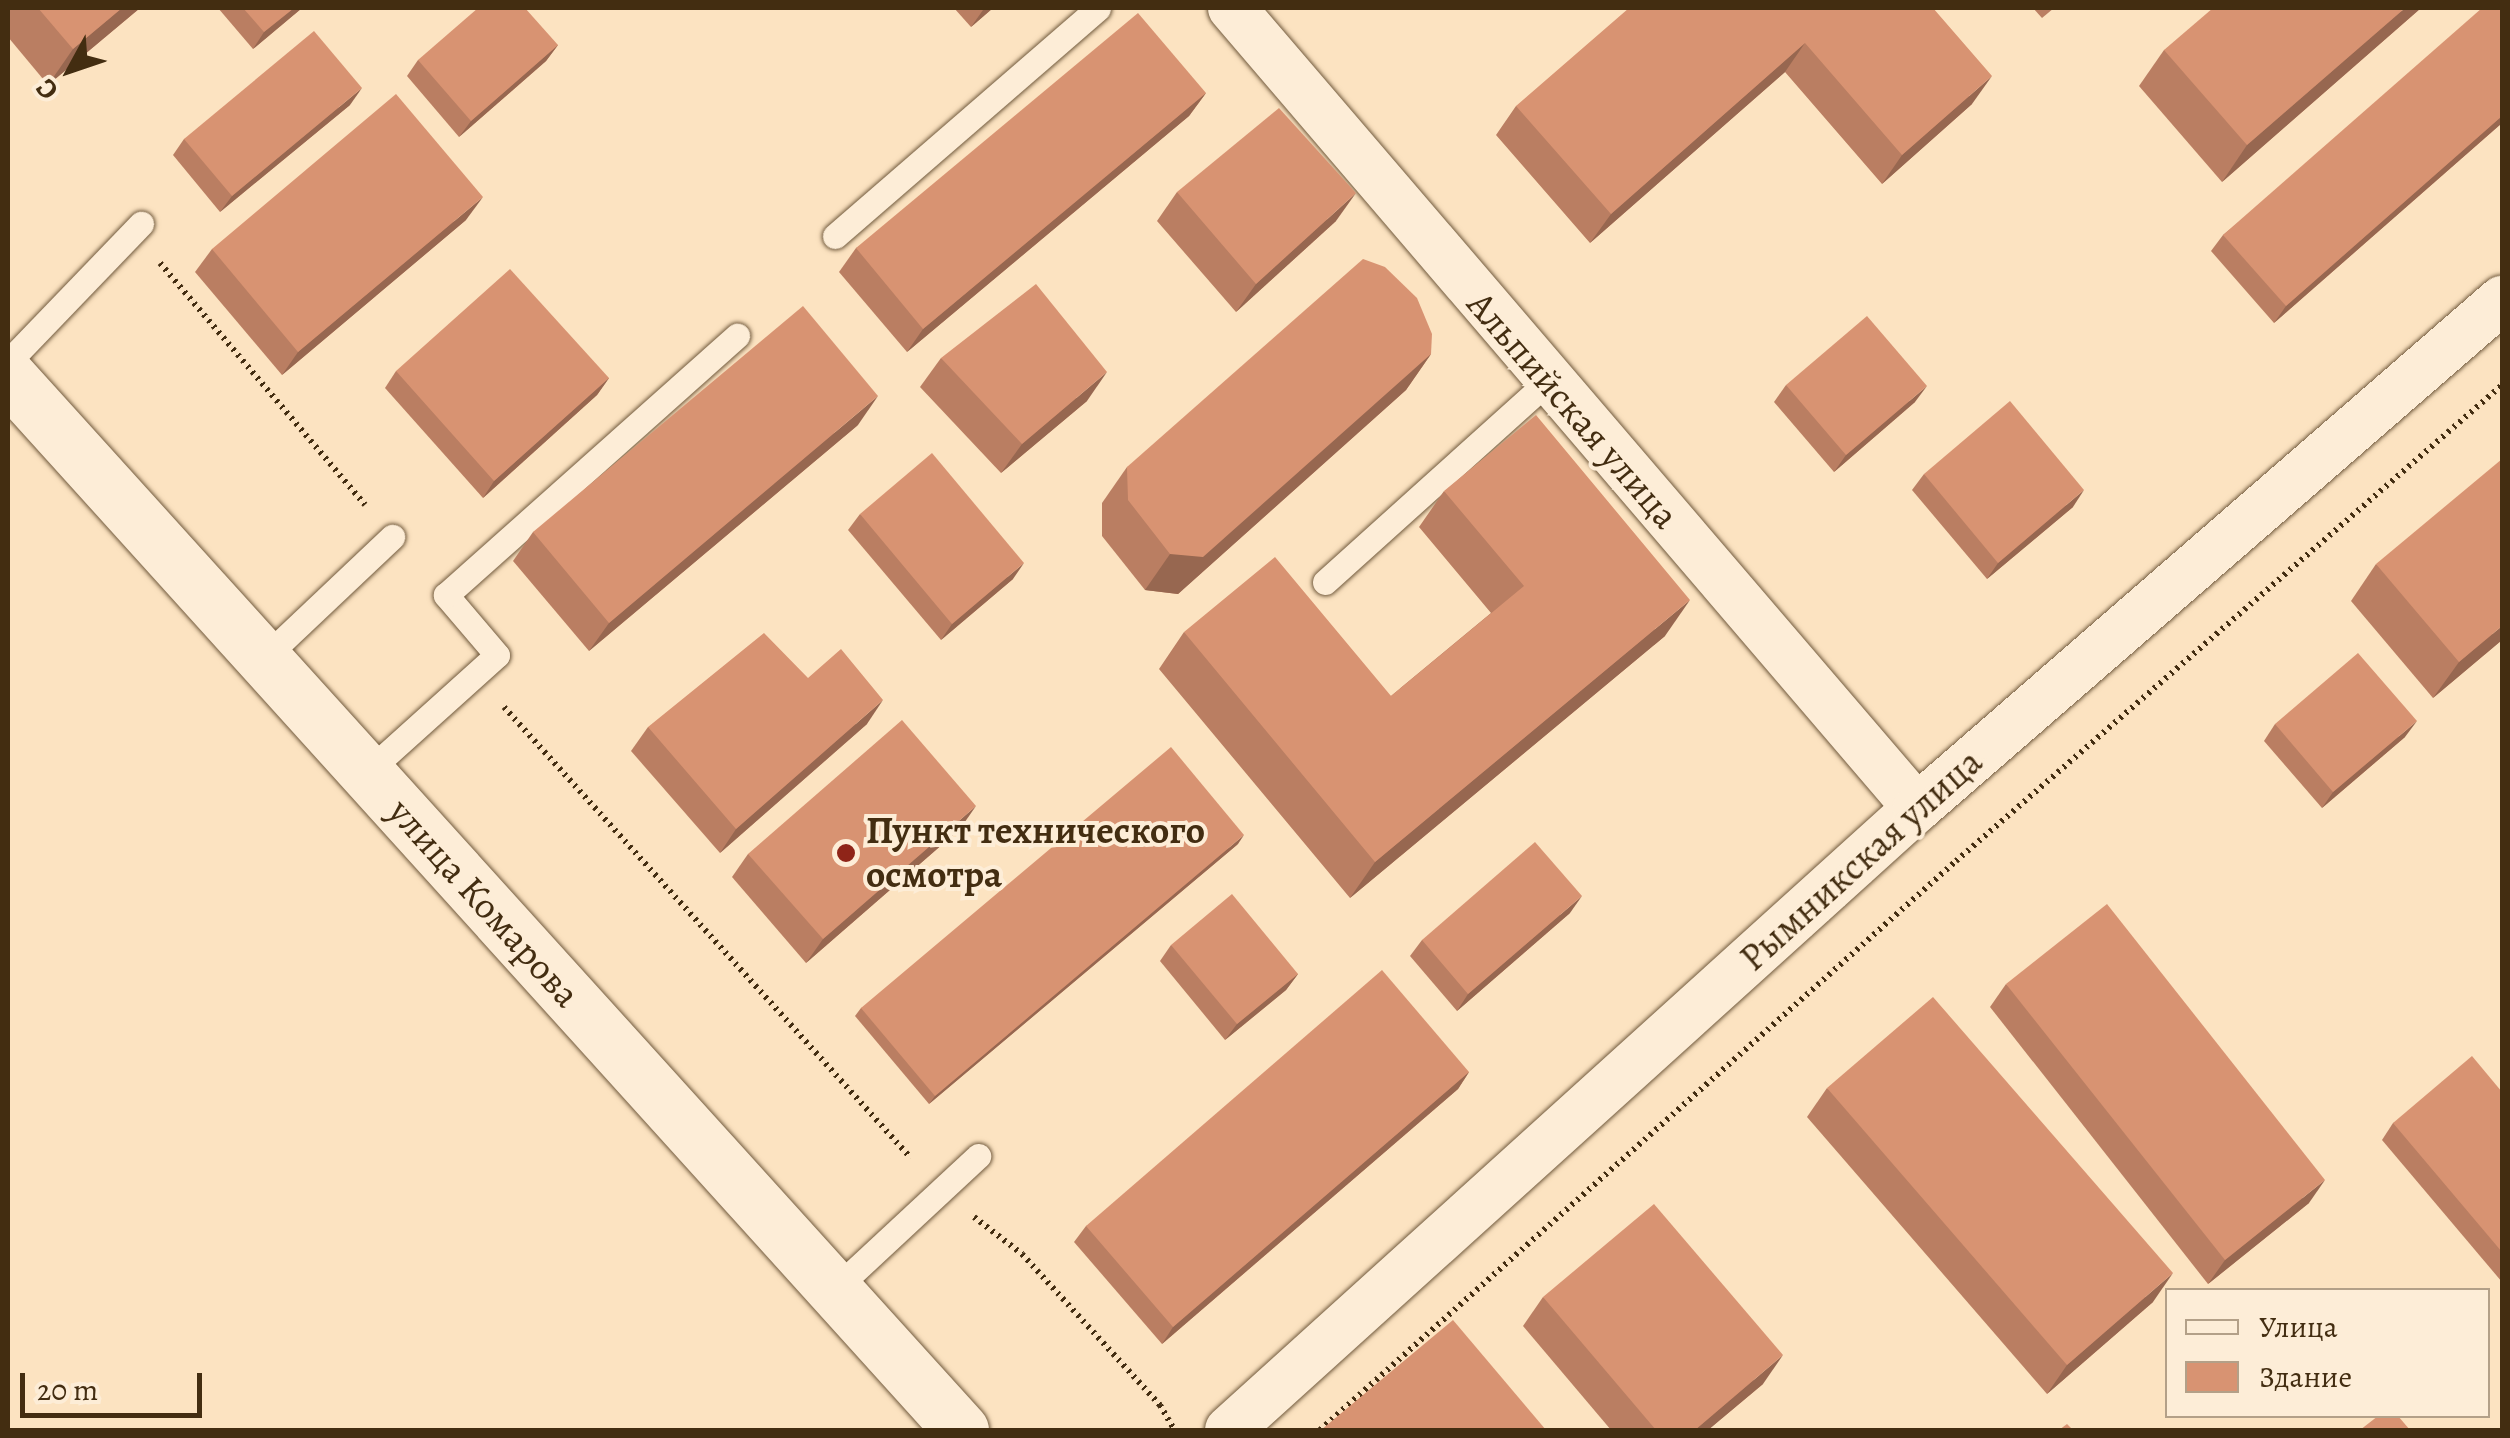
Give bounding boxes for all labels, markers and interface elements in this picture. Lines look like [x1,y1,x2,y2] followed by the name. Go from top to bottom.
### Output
[20,20,120,120] north arrow
[27,70,67,108] text: С
[1458,282,1688,538] street label: Альпийская улица
[1730,739,1992,981] street label: Рымникская улица
[379,789,589,1017] street label: улица Комарова
[866,808,1205,898] place label: Пункт технического осмотра
[835,842,857,864] marker: Пункт технического осмотра
[2165,1288,2490,1418] legend
[2259,1307,2338,1347] text: Улица
[25,1353,208,1415] scale bar
[2259,1357,2352,1397] text: Здание
[37,1370,98,1410] text: 20 m

